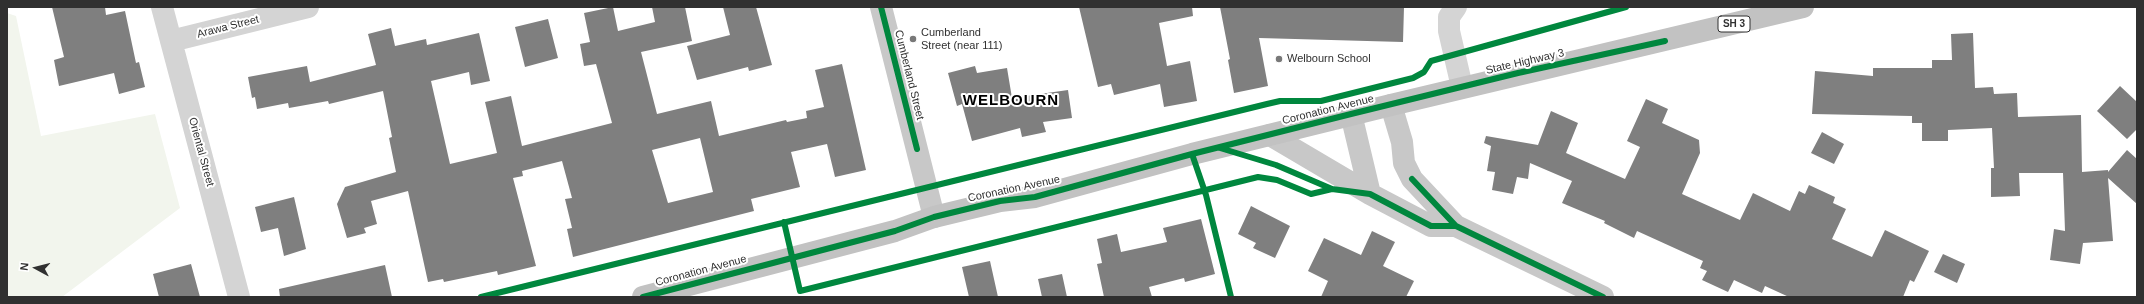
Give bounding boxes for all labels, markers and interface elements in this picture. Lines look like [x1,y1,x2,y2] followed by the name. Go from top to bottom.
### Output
[196,13,260,41] street label: Arawa Street
[1718,16,1750,32] road number: SH 3
[921,26,1003,52] place label: Cumberland Street (near 111)
[891,29,927,121] street label: Cumberland Street
[908,34,918,44] marker: Cumberland Street (near 111)
[1484,47,1566,77] street label: State Highway 3
[1287,52,1371,66] place label: Welbourn School
[1274,54,1284,64] marker: Welbourn School
[963,92,1059,110] district label: WELBOURN
[1281,92,1375,128] street label: Coronation Avenue
[185,116,217,188] street label: Oriental Street
[967,173,1061,205] street label: Coronation Avenue
[16,248,56,288] north arrow
[654,252,748,290] street label: Coronation Avenue
[18,262,31,271] text: N

